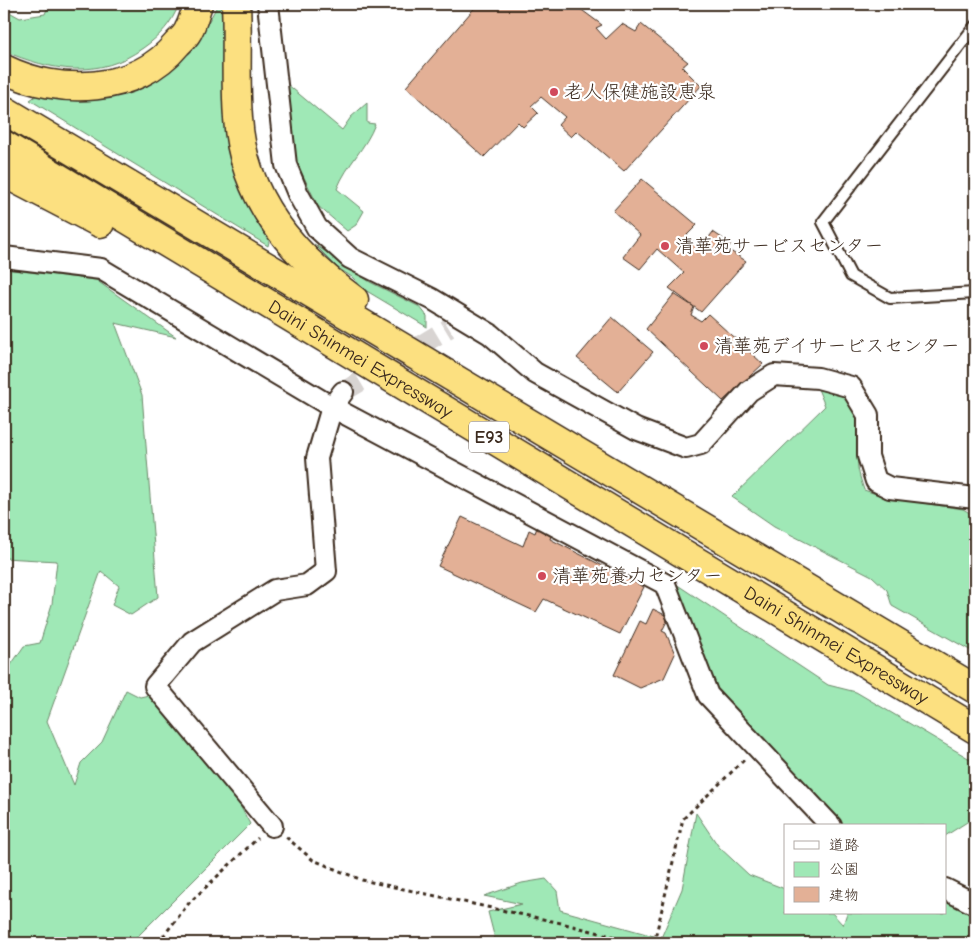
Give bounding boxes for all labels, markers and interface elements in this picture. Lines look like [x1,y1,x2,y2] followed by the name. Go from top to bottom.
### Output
[564,81,716,103] place label: 老人保健施設恵泉
[548,86,560,98] marker: 老人保健施設恵泉
[675,235,883,257] place label: 清華苑サービスセンター
[659,240,671,252] marker: 清華苑サービスセンター
[264,296,457,424] street label: Daini Shinmei Expressway
[714,335,959,357] place label: 清華苑デイサービスセンター
[698,340,710,352] marker: 清華苑デイサービスセンター
[469,422,509,452] road number: E93
[552,565,722,587] place label: 清華苑養力センター
[536,570,548,582] marker: 清華苑養力センター
[740,582,933,710] street label: Daini Shinmei Expressway
[784,824,946,914] legend
[829,836,859,854] text: 道路
[829,860,859,878] text: 公園
[829,886,859,904] text: 建物

